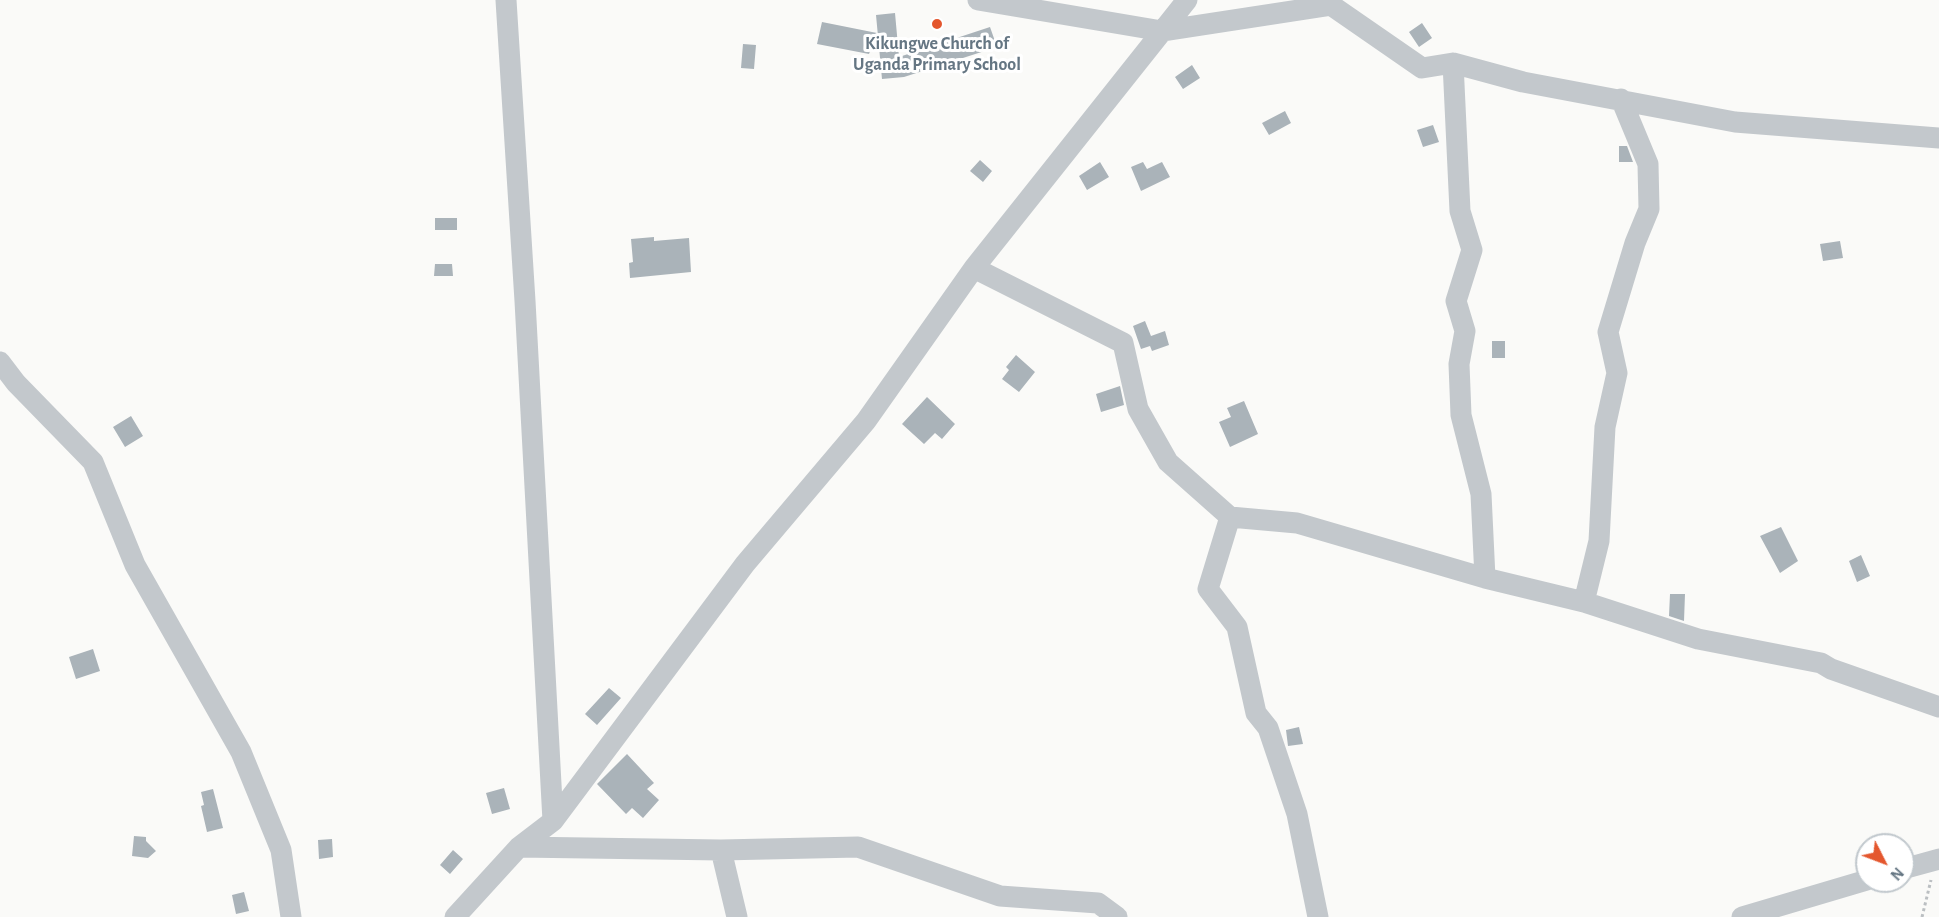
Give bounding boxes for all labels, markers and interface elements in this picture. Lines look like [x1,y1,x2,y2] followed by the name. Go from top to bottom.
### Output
[930,17,944,31] marker: Kikungwe Church of Uganda Primary School
[853,33,1021,76] place label: Kikungwe Church of Uganda Primary School
[1855,833,1915,893] north arrow
[1887,864,1907,883] text: N

